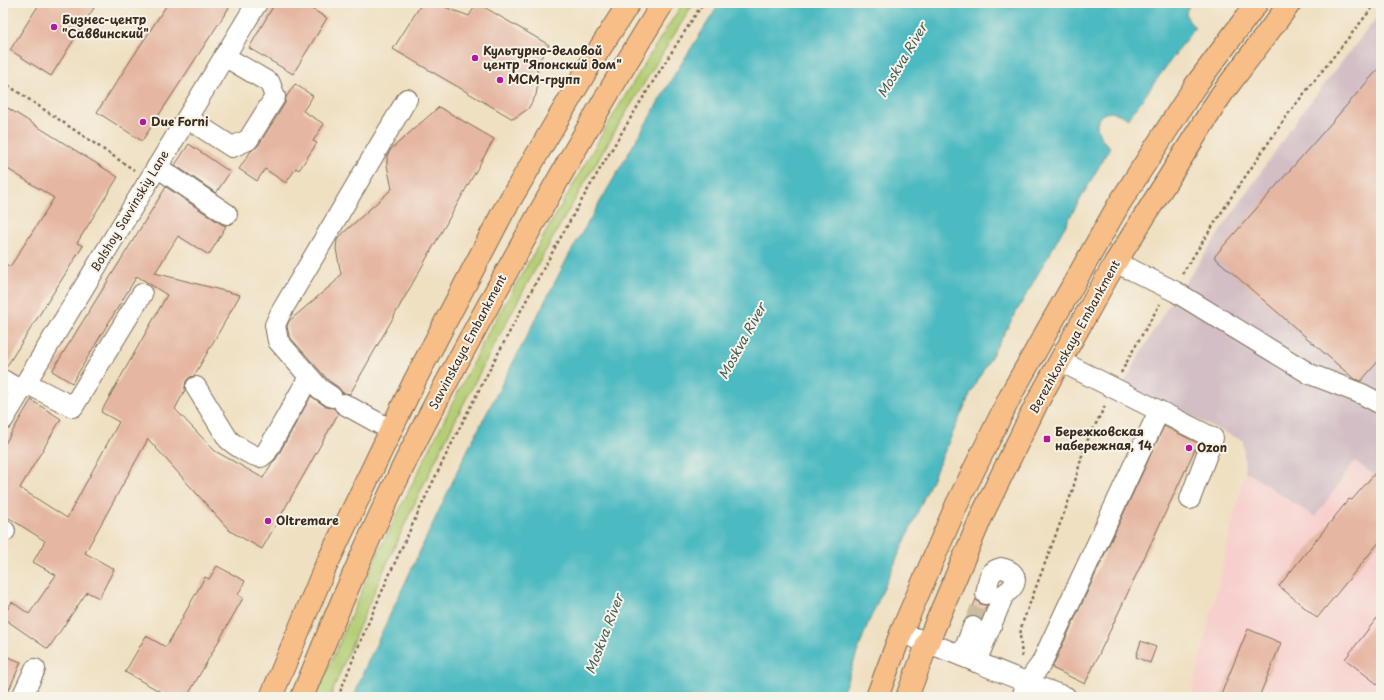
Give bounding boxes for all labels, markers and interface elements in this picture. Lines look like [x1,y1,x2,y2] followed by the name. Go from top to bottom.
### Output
[62,10,149,42] place label: Бизнес-центр "Саввинский"
[872,17,933,101] water label: Moskva River
[49,22,59,32] marker: Бизнес-центр "Саввинский"
[483,41,622,73] place label: Культурно-деловой центр "Японский дом"
[470,53,480,63] marker: Культурно-деловой центр "Японский дом"
[508,70,581,88] place label: МСМ-групп
[495,75,505,85] marker: МСМ-групп
[151,112,209,130] place label: Due Forni
[138,117,148,127] marker: Due Forni
[86,146,173,275] street label: Bolshoy Savvinskiy Lane
[1024,256,1124,417] street label: Berezhkovskaya Embankment
[424,271,510,412] street label: Savvinskaya Embankment
[713,297,771,382] water label: Moskva River
[1055,422,1152,454] place label: Бережковская набережная, 14
[1042,434,1052,444] marker: Бережковская набережная, 14
[1197,438,1227,456] place label: Ozon
[1184,443,1194,453] marker: Ozon
[276,511,339,529] place label: Oltremare
[263,516,273,526] marker: Oltremare
[580,589,628,676] water label: Moskva River

